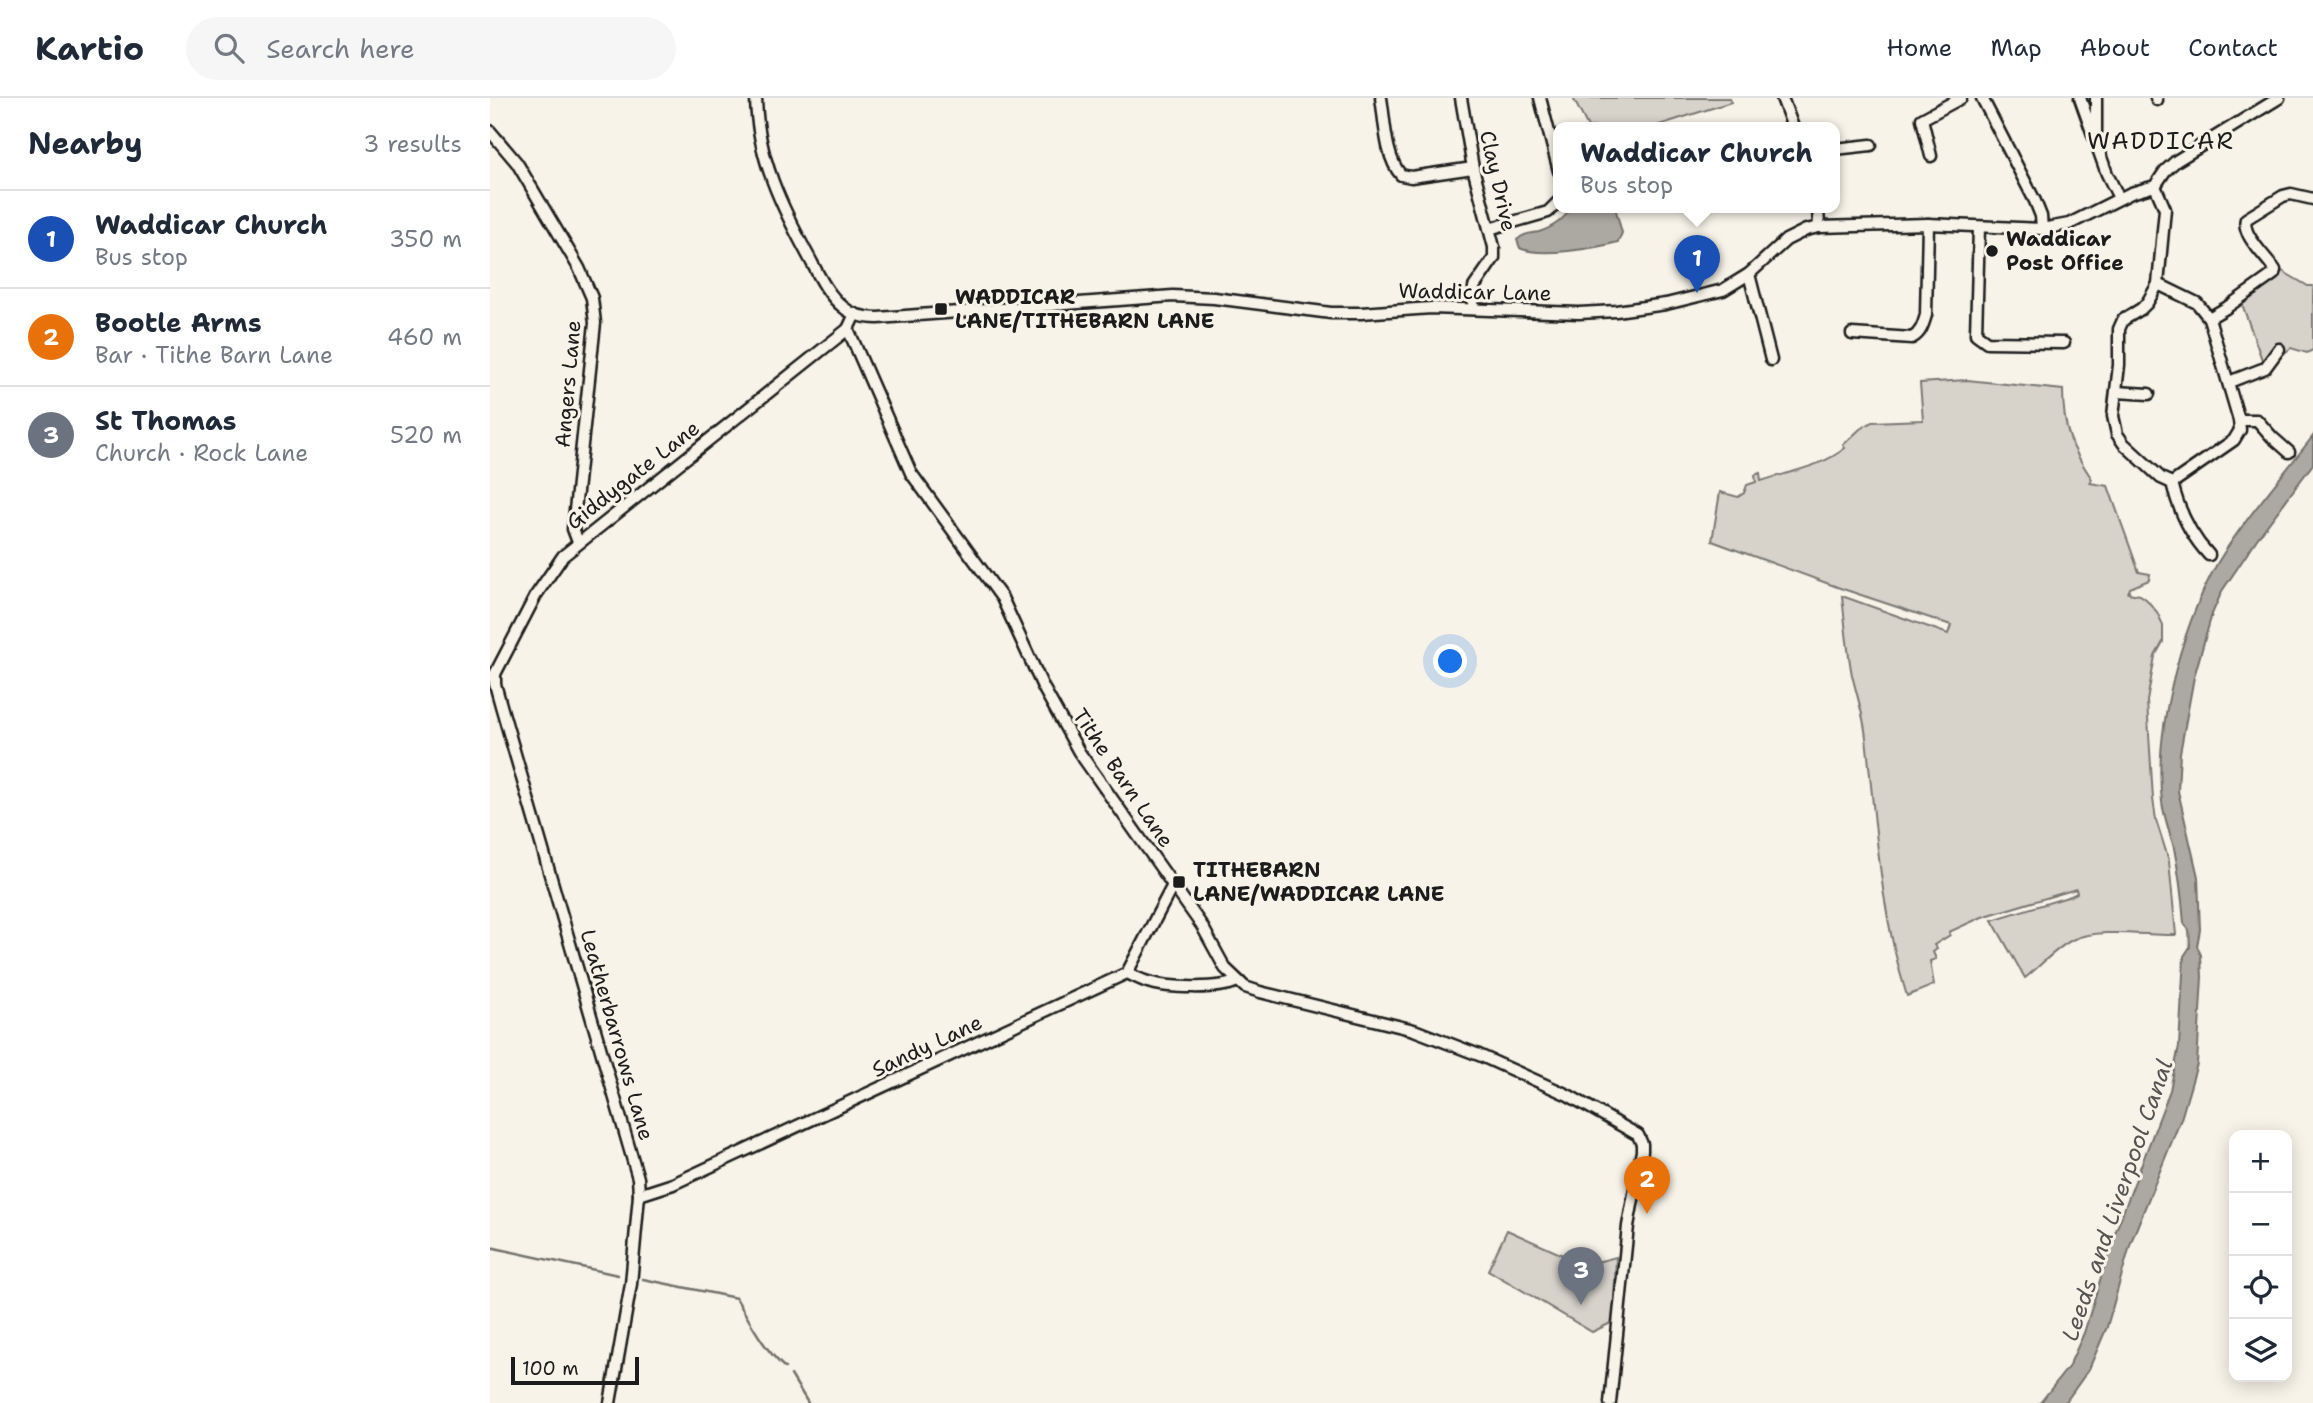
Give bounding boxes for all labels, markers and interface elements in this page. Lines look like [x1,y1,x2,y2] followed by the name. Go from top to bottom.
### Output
[186,17,676,80] search box
[35,26,144,71] text: Kartio
[210,29,248,67] icon: search
[266,31,415,66] text: Search here
[1886,32,1952,64] text: Home
[1990,32,2042,64] text: Map
[2080,32,2150,64] text: About
[2188,32,2278,64] text: Contact
[1553,122,1840,213] popup
[28,123,143,164] text: Nearby
[2087,125,2235,157] district label: WADDICAR
[1473,128,1523,234] street label: Clay Drive
[363,129,462,159] text: 3 results
[1580,135,1813,170] text: Waddicar Church
[1580,170,1673,200] text: Bus stop
[95,207,327,242] text: Waddicar Church
[46,224,56,254] text: 1
[389,224,462,254] text: 350 m
[2006,225,2124,277] place label: Waddicar Post Office
[1674,235,1720,293] pin: 1
[95,242,188,272] text: Bus stop
[1984,243,2000,259] marker: Waddicar Post Office
[1398,277,1552,307] street label: Waddicar Lane
[955,283,1214,335] place label: WADDICAR LANE/TITHEBARN LANE
[933,301,949,317] marker: WADDICAR LANE/TITHEBARN LANE
[95,305,262,340] text: Bootle Arms
[548,319,588,449] street label: Angers Lane
[43,322,59,352] text: 2
[387,322,462,352] text: 460 m
[95,340,333,370] text: Bar · Tithe Barn Lane
[95,403,236,438] text: St Thomas
[561,414,705,536] street label: Giddygate Lane
[43,420,59,450] text: 3
[390,420,462,450] text: 520 m
[95,438,308,468] text: Church · Rock Lane
[1433,644,1467,678] your location
[1066,703,1180,853] street label: Tithe Barn Lane
[1193,856,1445,908] place label: TITHEBARN LANE/WADDICAR LANE
[1171,874,1187,890] marker: TITHEBARN LANE/WADDICAR LANE
[573,926,661,1144] street label: Leatherbarrows Lane
[867,1008,987,1084] street label: Sandy Lane
[2055,1055,2179,1345] water label: Leeds and Liverpool Canal
[2229,1130,2292,1382] map controls
[2229,1130,2292,1193] button: +
[1624,1156,1670,1214] pin: 2
[2229,1193,2292,1256] button: −
[1558,1247,1604,1305] pin: 3
[2229,1256,2292,1319] button: locate
[2229,1319,2292,1382] button: layers
[511,1354,639,1386] scale bar
[522,1356,579,1381] text: 100 m

